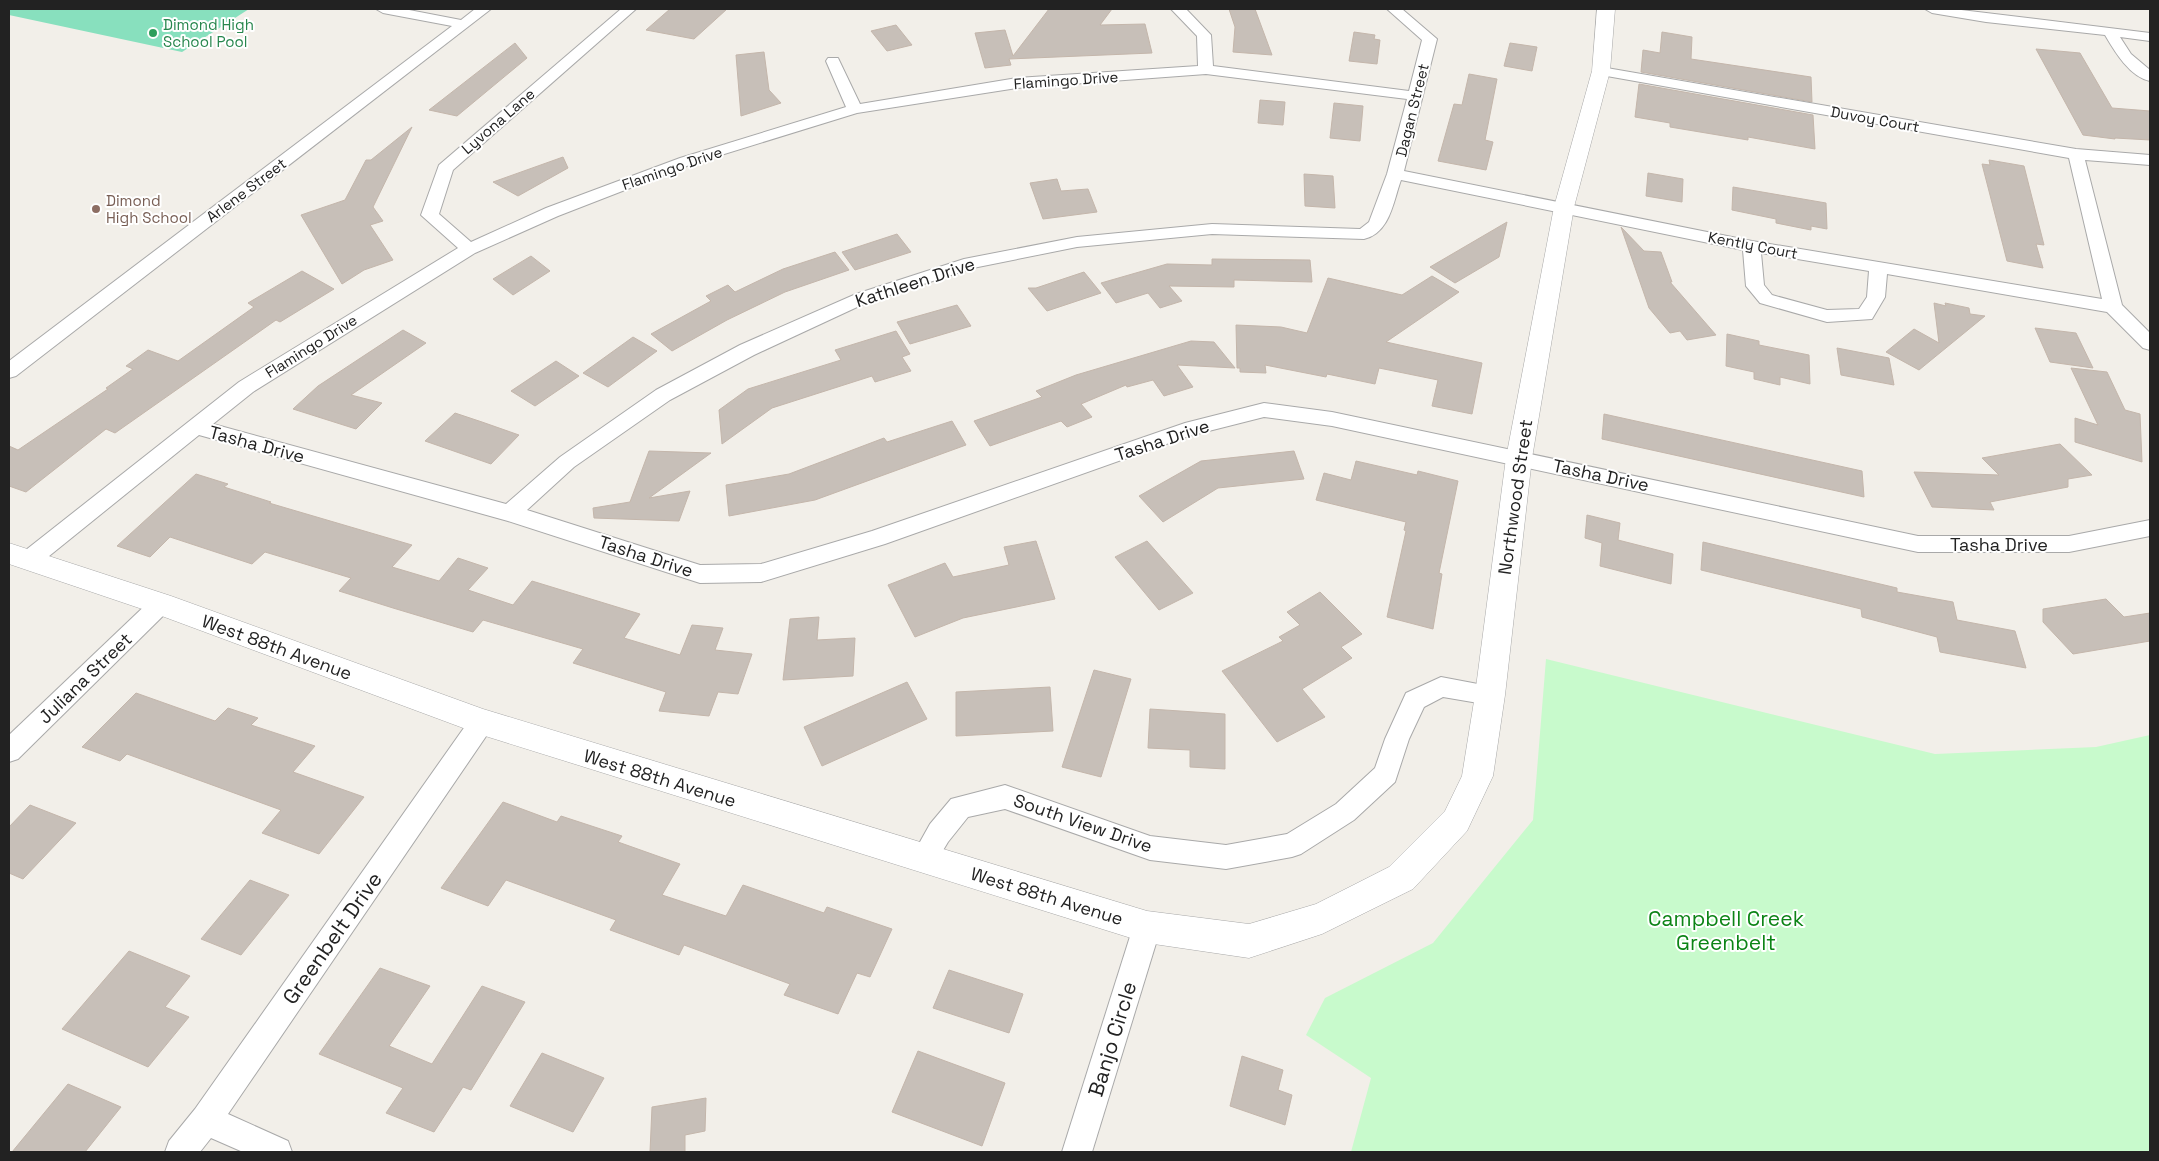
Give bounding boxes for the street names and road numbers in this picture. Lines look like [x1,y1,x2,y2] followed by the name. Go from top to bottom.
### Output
[1391,61,1433,159] street label: Dagan Street
[1013,67,1119,93] street label: Flamingo Drive
[457,84,539,158] street label: Lyvona Lane
[1829,102,1921,136] street label: Duvoy Court
[619,142,725,194] street label: Flamingo Drive
[202,154,290,226] street label: Arlene Street
[1707,227,1800,263] street label: Kently Court
[852,252,978,312] street label: Kathleen Drive
[261,310,361,382] street label: Flamingo Drive
[1112,414,1212,466] street label: Tasha Drive
[1493,418,1537,576] street label: Northwood Street
[207,420,307,468] street label: Tasha Drive
[1551,454,1651,496] street label: Tasha Drive
[596,530,696,582] street label: Tasha Drive
[1950,533,2048,556] street label: Tasha Drive
[199,609,355,685] street label: West 88th Avenue
[33,628,137,728] street label: Juliana Street
[581,744,739,812] street label: West 88th Avenue
[1011,789,1155,857] street label: South View Drive
[968,862,1126,930] street label: West 88th Avenue
[276,867,388,1009] street label: Greenbelt Drive
[1082,978,1142,1100] street label: Banjo Circle

